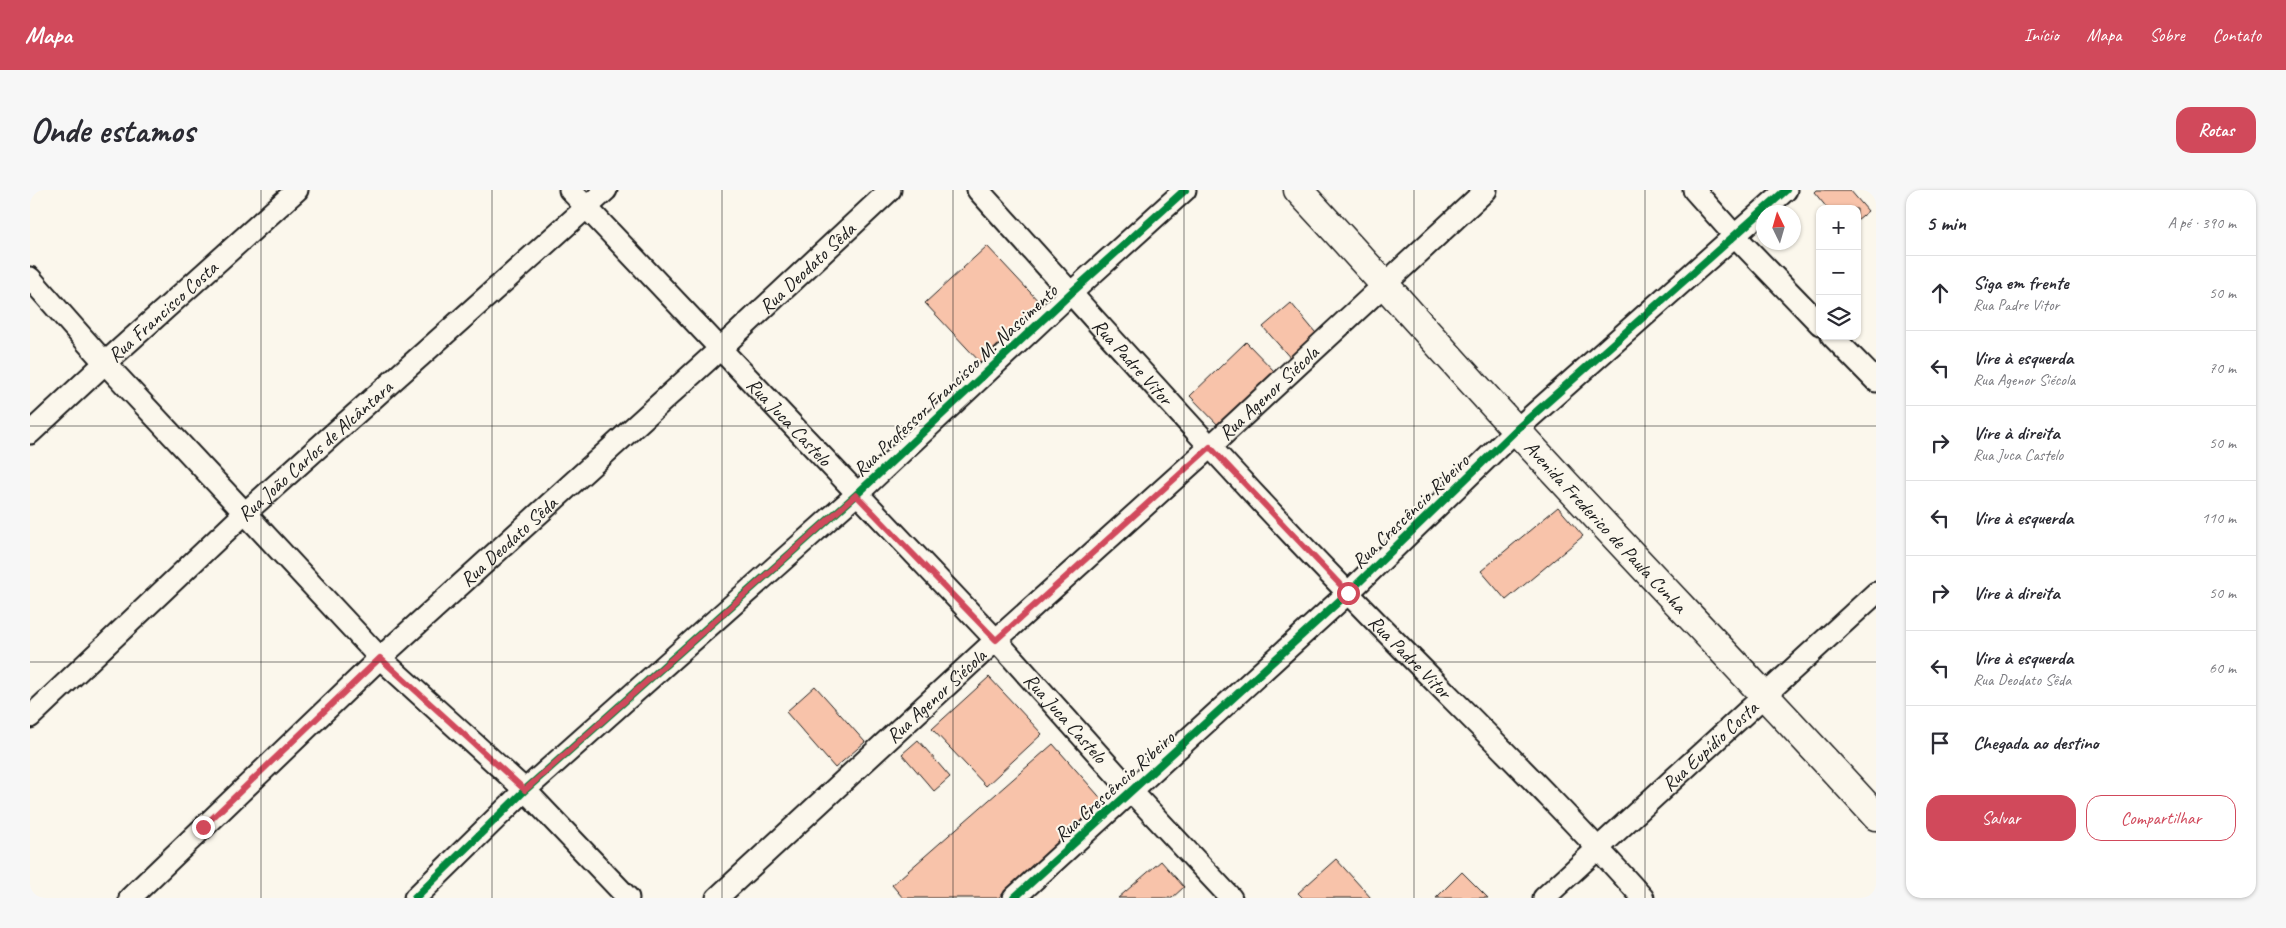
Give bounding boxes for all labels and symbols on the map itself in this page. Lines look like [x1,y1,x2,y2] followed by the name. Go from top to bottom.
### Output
[1756,205,1801,250] north arrow
[754,216,862,319] street label: Rua Deodato Sêda
[103,255,224,368] street label: Rua Francisco Costa
[848,278,1064,482] street label: Rua Professor Francisco M. Nascimento
[1087,313,1179,412] street label: Rua Padre Vitor
[1213,339,1325,446] street label: Rua Agenor Siécola
[741,372,837,472] street label: Rua Juca Castelo
[232,374,399,527] street label: Rua João Carlos de Alcântara
[1519,435,1693,619] street label: Avenida Frederico de Paula Cunha
[1346,448,1475,574] street label: Rua Crescêncio Ribeiro
[455,490,563,592] street label: Rua Deodato Sêda
[1337,582,1360,605] route start
[1363,610,1458,705] street label: Rua Padre Vitor
[881,642,993,749] street label: Rua Agenor Siécola
[1018,668,1113,769] street label: Rua Juca Castelo
[1657,695,1764,797] street label: Rua Eupídio Costa
[1049,725,1181,847] street label: Rua Crescêncio Ribeiro
[192,816,215,839] route end

